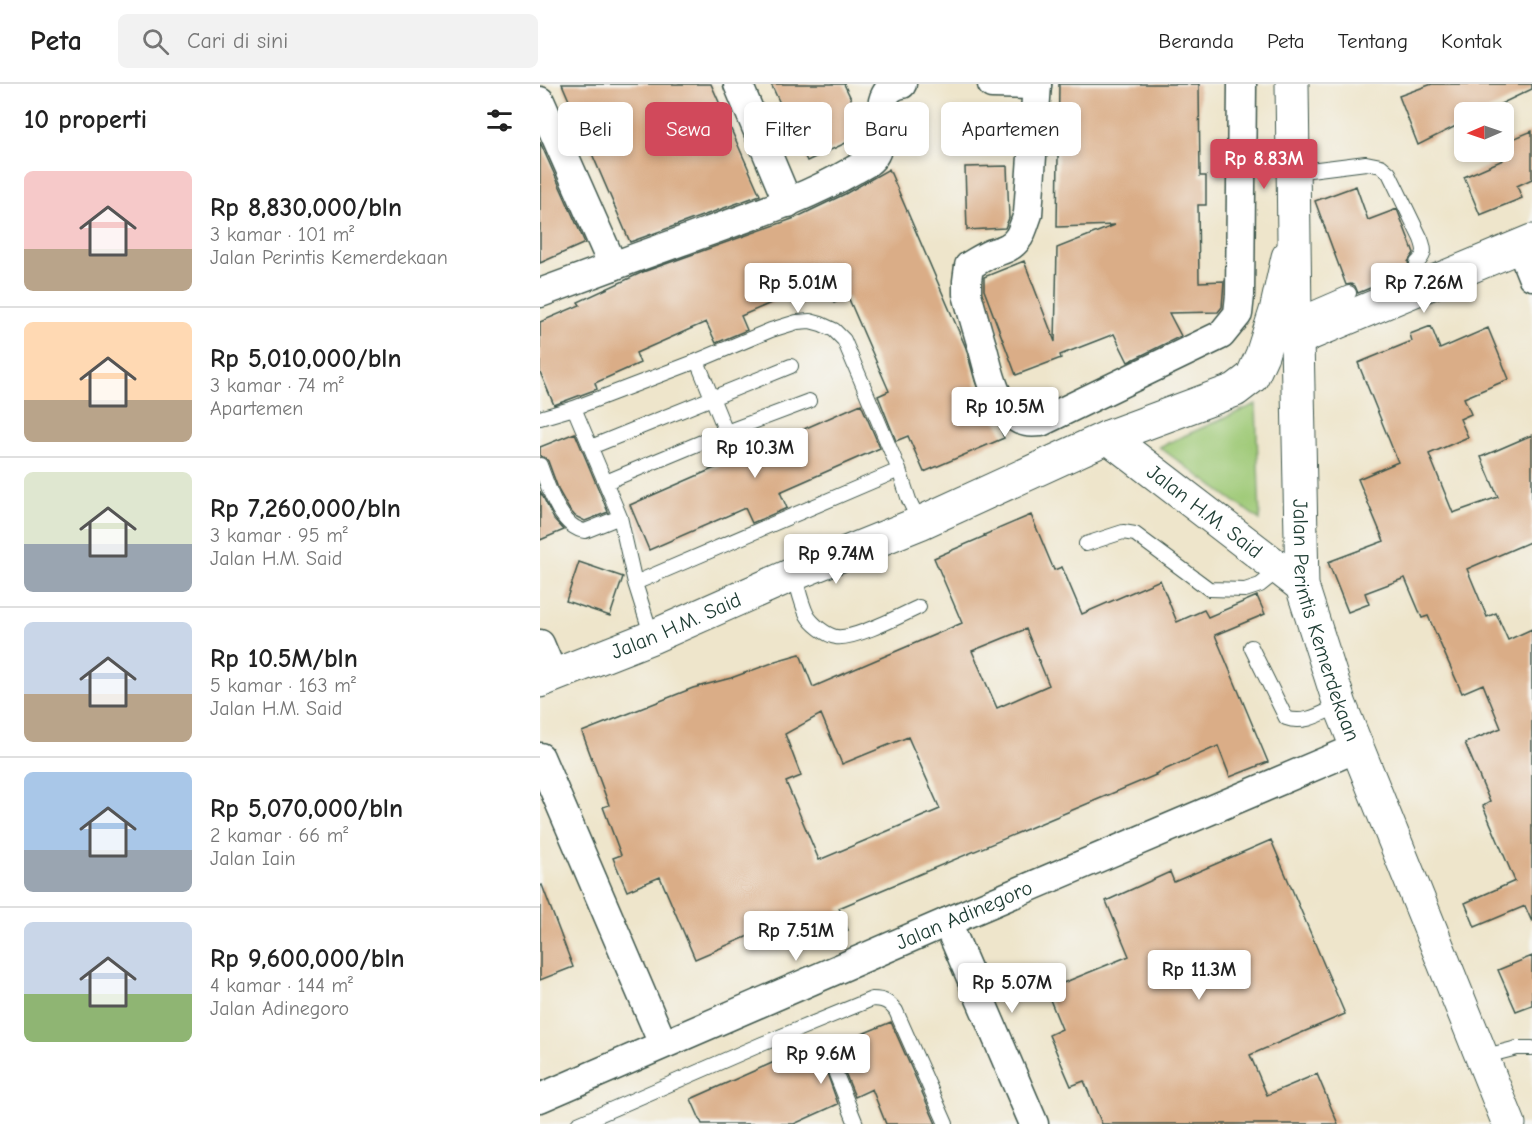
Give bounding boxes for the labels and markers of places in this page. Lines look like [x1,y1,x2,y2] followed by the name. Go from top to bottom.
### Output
[1202,139,1326,190] pin: Rp 8.83M
[736,263,860,314] pin: Rp 5.01M
[1362,263,1486,314] pin: Rp 7.26M
[943,387,1067,438] pin: Rp 10.5M
[693,428,817,479] pin: Rp 10.3M
[774,534,898,585] pin: Rp 9.74M
[734,911,858,962] pin: Rp 7.51M
[1137,950,1261,1001] pin: Rp 11.3M
[950,963,1074,1014] pin: Rp 5.07M
[766,1034,876,1085] pin: Rp 9.6M

